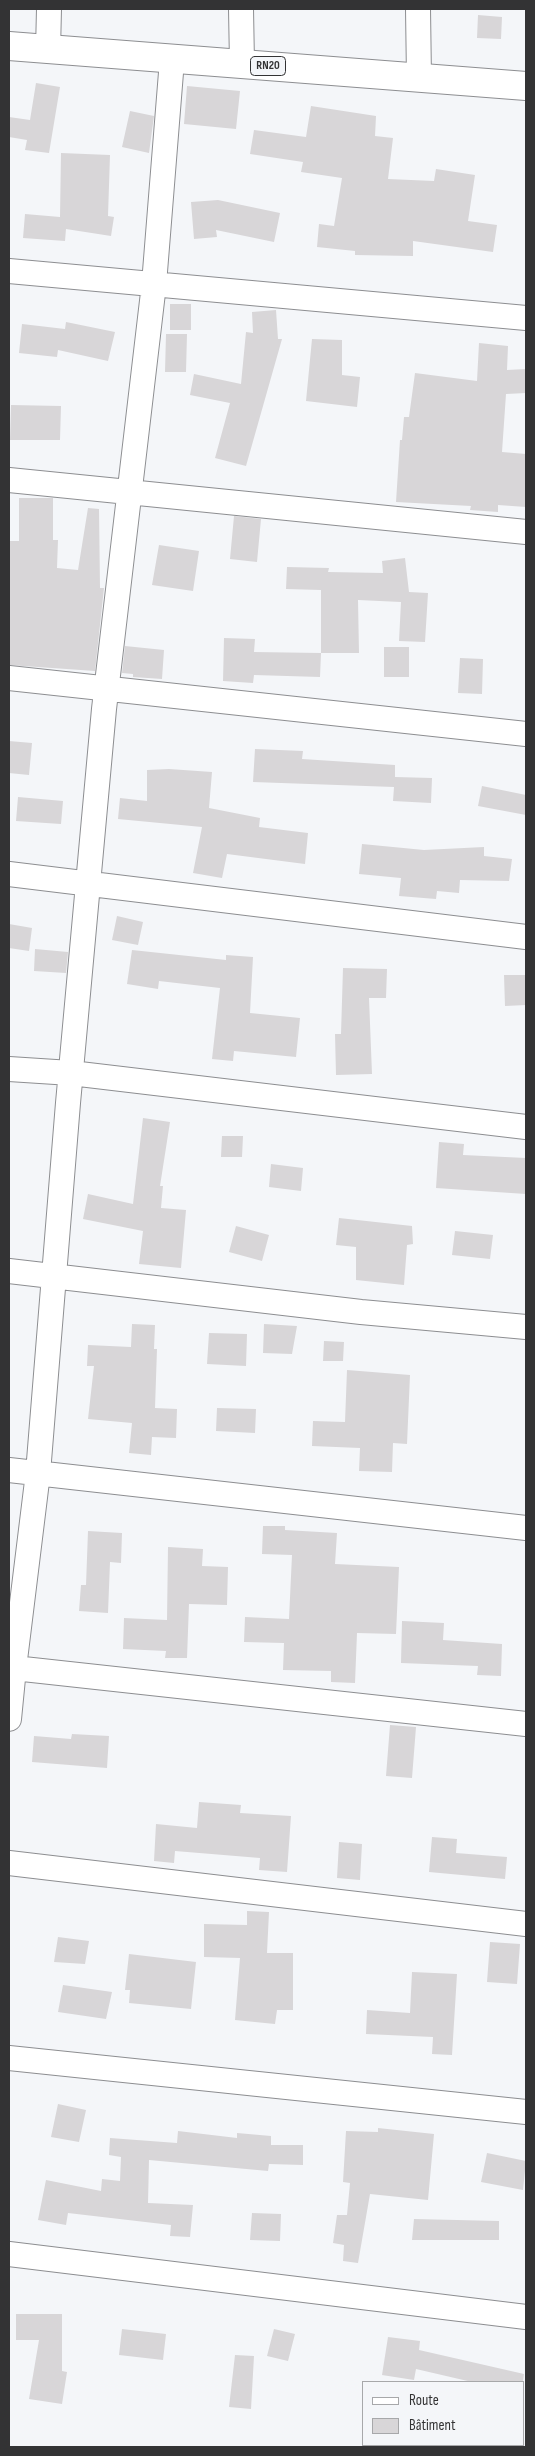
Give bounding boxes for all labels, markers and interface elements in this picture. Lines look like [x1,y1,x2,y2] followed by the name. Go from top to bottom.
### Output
[250,56,286,76] road number: RN20
[362,2381,525,2446] legend
[409,2391,439,2410] text: Route
[409,2416,456,2435] text: Bâtiment

